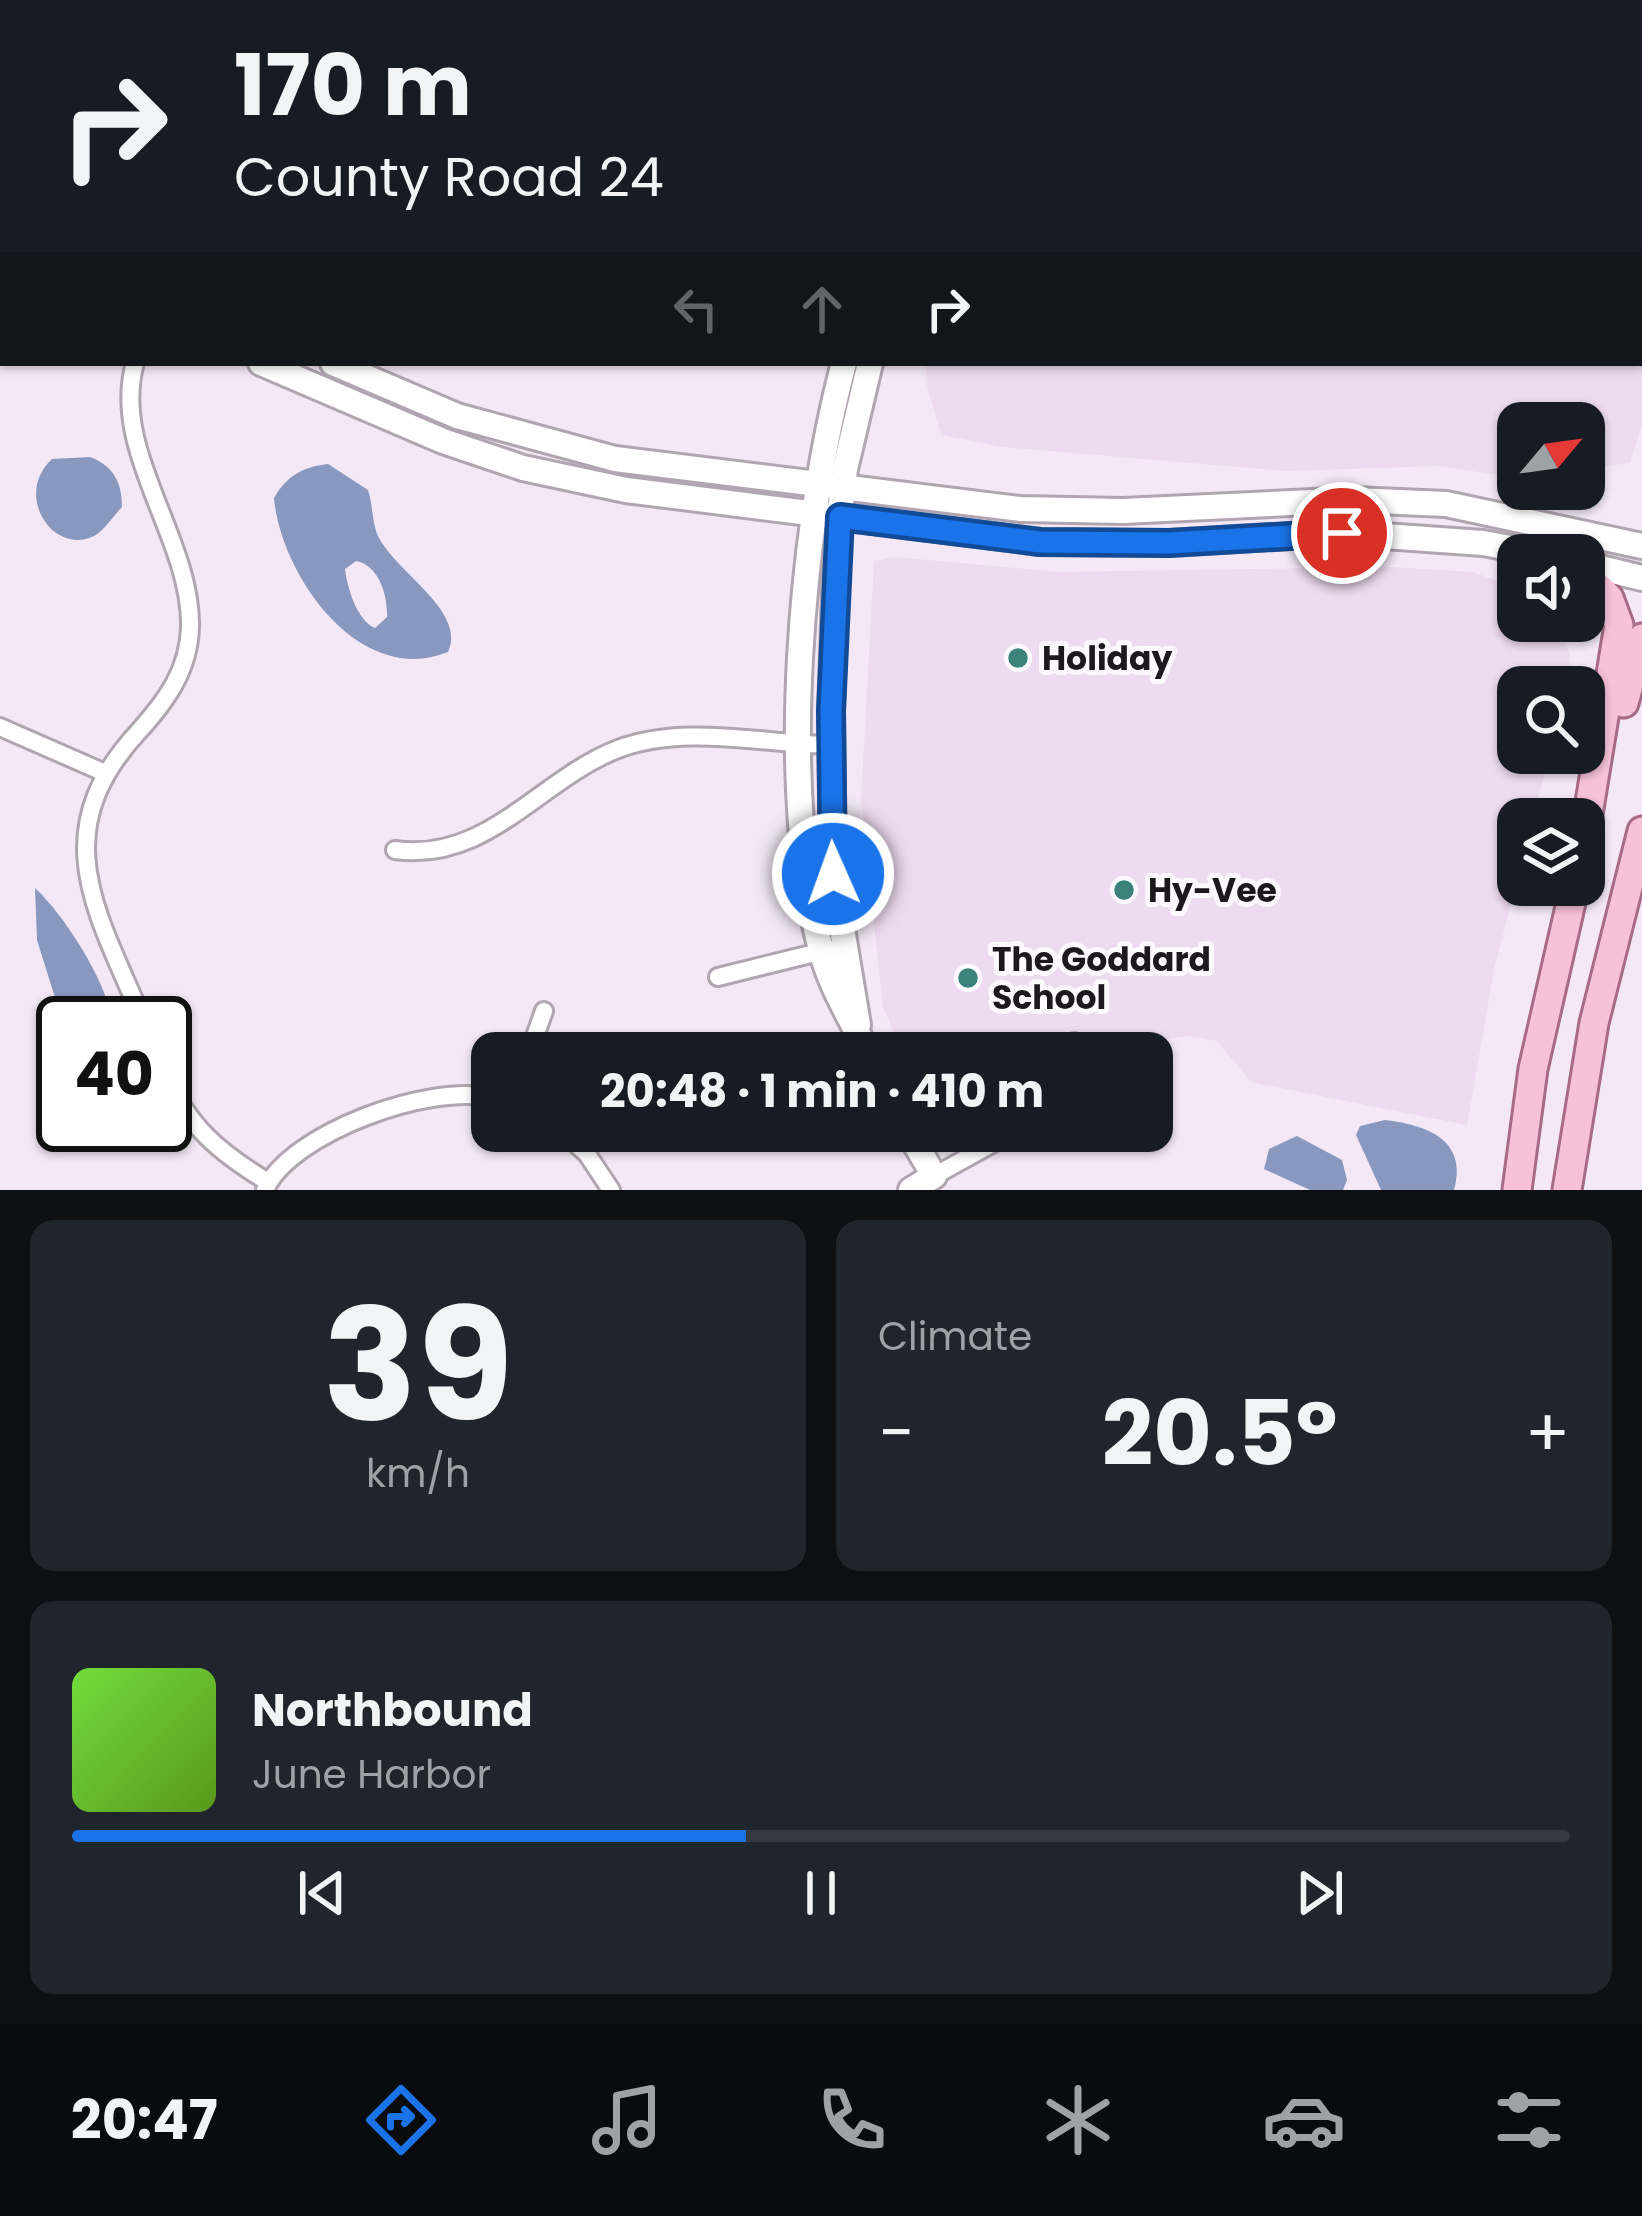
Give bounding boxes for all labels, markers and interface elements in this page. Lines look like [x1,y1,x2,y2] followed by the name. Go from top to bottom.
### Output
[234,27,472,144] text: 170 m
[36,48,192,204] icon: right
[234,139,664,215] text: County Road 24
[663,276,729,342] icon: left
[789,276,855,342] icon: ahead
[915,276,981,342] icon: right
[1497,402,1605,510] north arrow
[1497,402,1605,906] map controls
[1291,482,1393,584] pin
[1309,500,1375,566] icon: arrive
[1497,534,1605,642] button: sound
[1042,635,1172,682] place label: Holiday
[1005,645,1031,671] marker: Holiday
[1497,666,1605,774] button: search
[1497,798,1605,906] button: layers
[770,811,896,937] position arrow
[1148,867,1277,914] place label: Hy-Vee
[1111,877,1137,903] marker: Hy-Vee
[992,936,1211,1021] place label: The Goddard School
[955,965,981,991] marker: The Goddard School
[36,996,192,1152] speed limit sign: 40
[600,1060,1044,1123] text: 20:48 · 1 min · 410 m
[323,1256,513,1475] text: 39
[878,1309,1032,1364] text: Climate
[1102,1370,1337,1497] text: 20.5°
[878,1387,914,1479] text: −
[1525,1387,1570,1479] text: +
[366,1446,470,1501] text: km/h
[252,1679,533,1742] text: Northbound
[252,1747,491,1802] text: June Harbor
[289,1860,355,1926] icon: previous
[788,1860,854,1926] icon: pause
[1287,1860,1353,1926] icon: next
[359,2078,443,2162] icon: directions
[585,2078,669,2162] icon: music
[810,2078,894,2162] icon: phone
[1036,2078,1120,2162] icon: climate
[1262,2078,1346,2162] icon: car
[1487,2078,1571,2162] icon: filters
[71,2082,218,2158] text: 20:47

